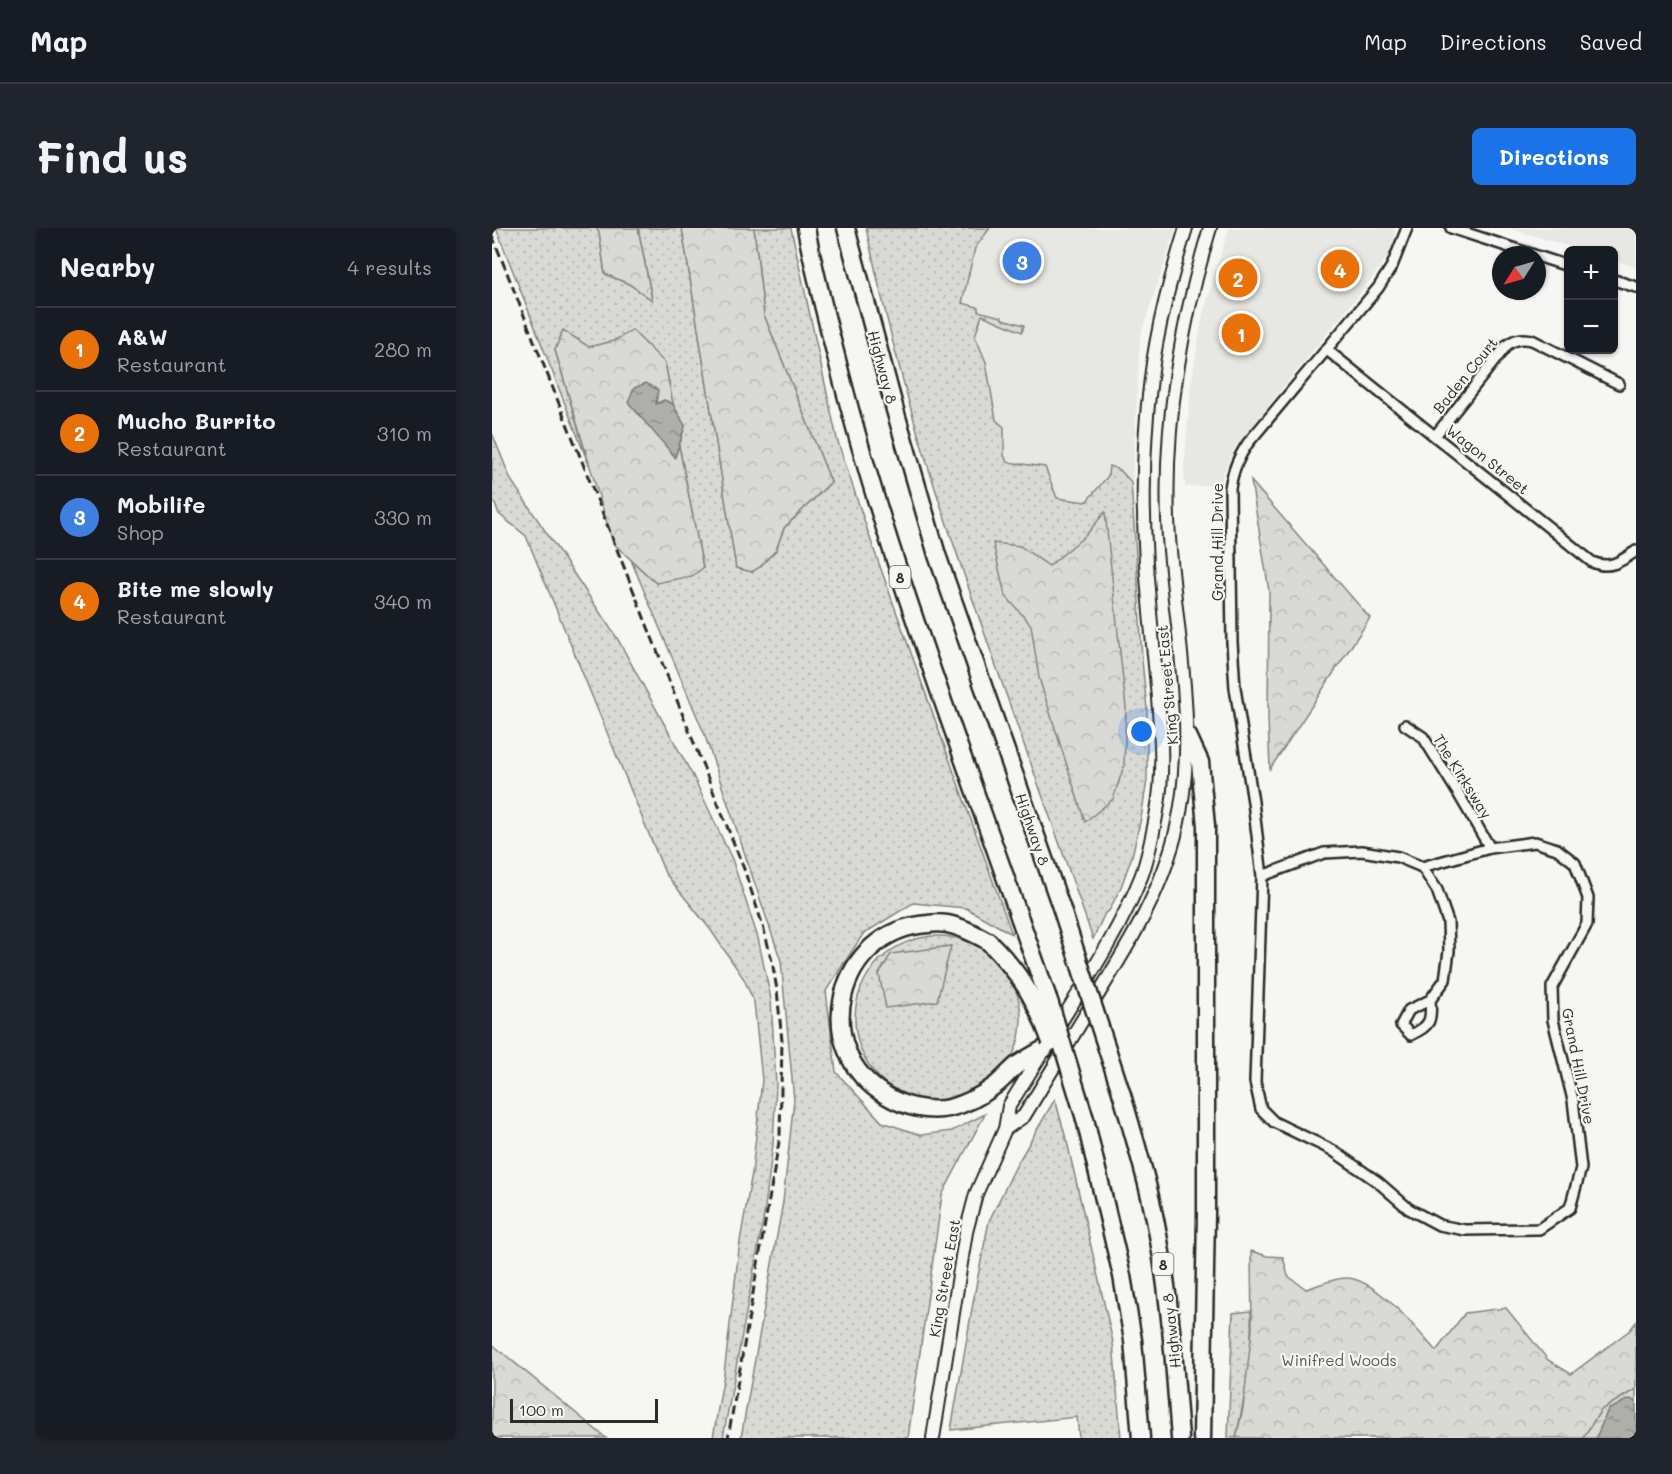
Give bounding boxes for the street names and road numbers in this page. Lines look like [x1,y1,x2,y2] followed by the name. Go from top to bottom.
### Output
[864,328,902,406] street label: Highway 8
[1428,333,1502,417] street label: Baden Court
[1442,419,1534,499] street label: Wagon Street
[1207,483,1227,601] street label: Grand Hill Drive
[890,566,910,588] road number: 8
[1152,624,1182,746] street label: King Street East
[1429,730,1497,822] street label: The Kirksway
[1011,790,1055,868] street label: Highway 8
[1558,1006,1600,1126] street label: Grand Hill Drive
[924,1217,964,1339] street label: King Street East
[1152,1253,1174,1275] road number: 8
[1157,1293,1185,1369] street label: Highway 8

